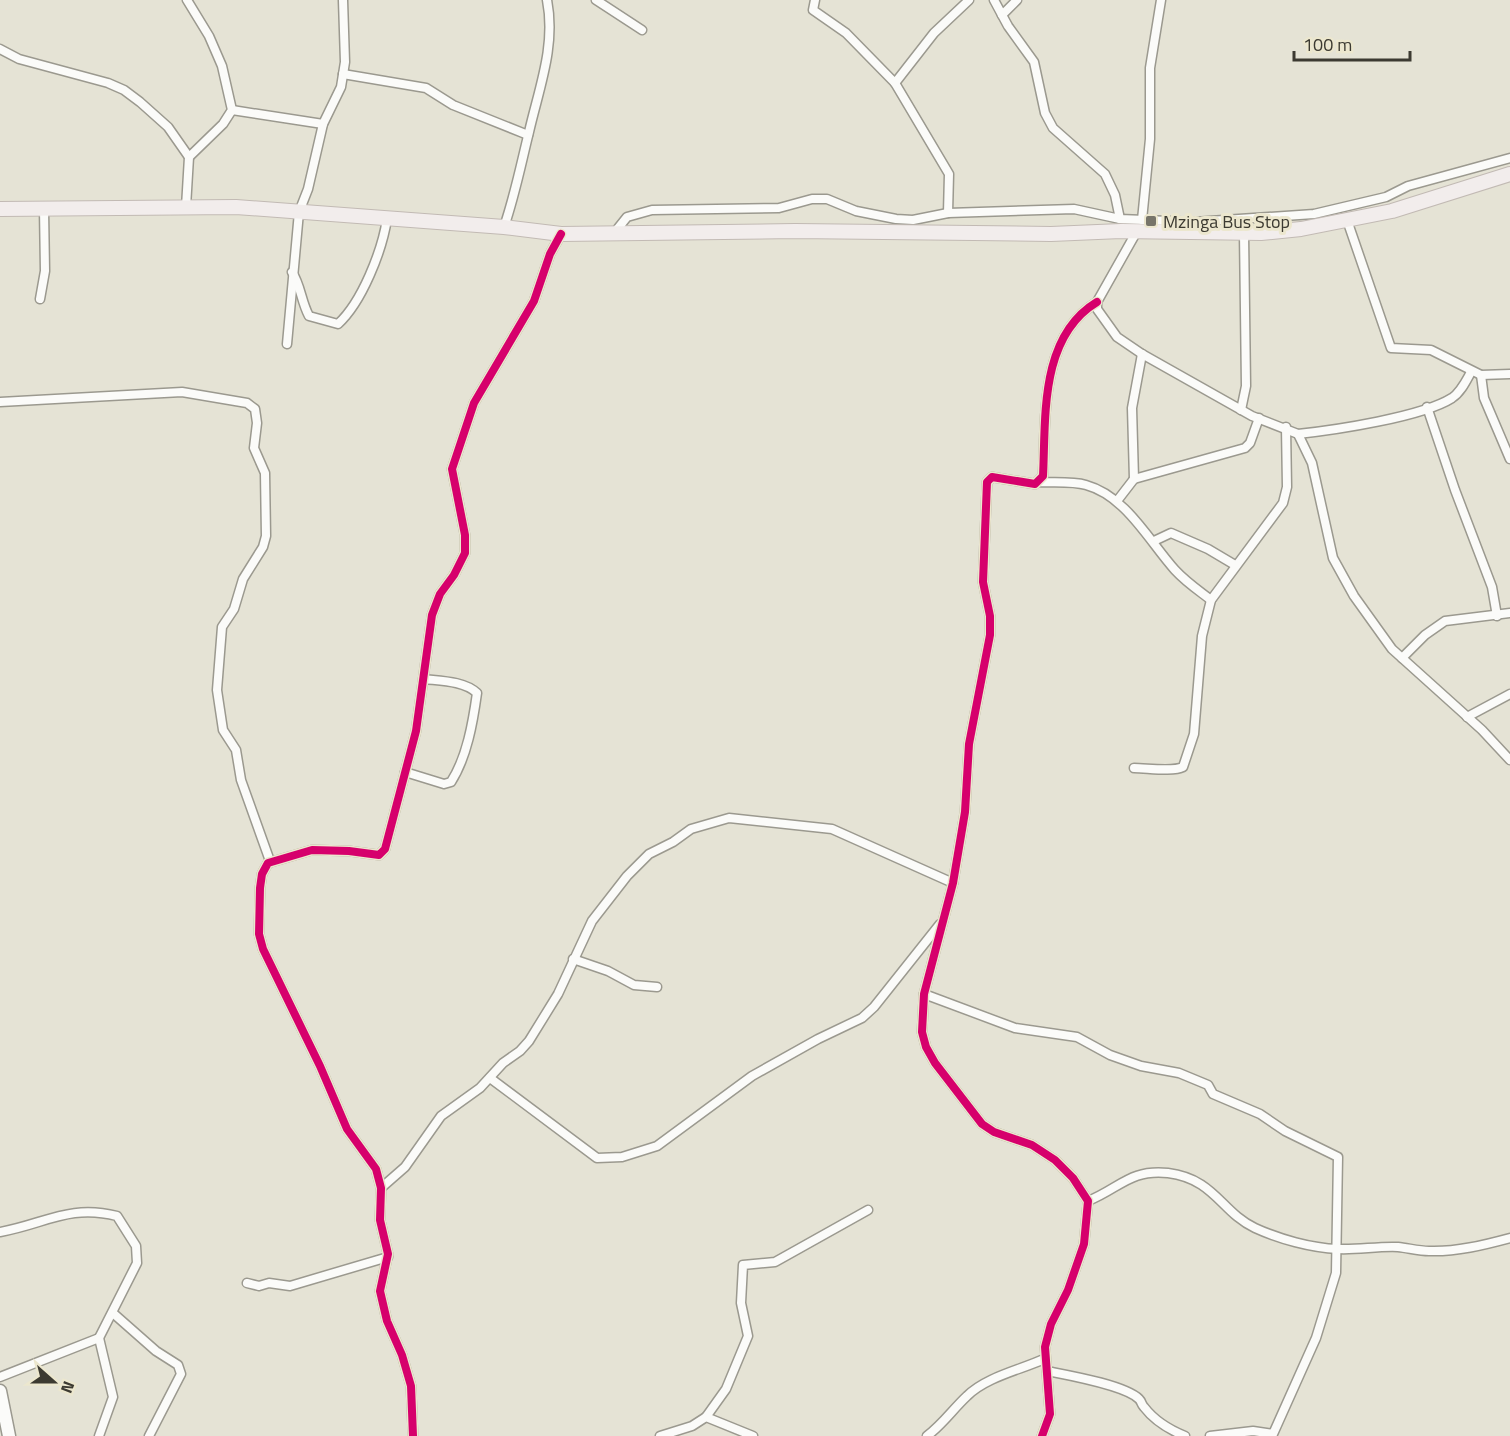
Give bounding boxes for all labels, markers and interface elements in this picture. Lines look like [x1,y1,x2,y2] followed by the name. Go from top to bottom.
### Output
[1294,24,1410,62] scale bar
[1303,31,1352,58] text: 100 m
[1163,208,1290,235] place label: Mzinga Bus Stop
[1144,214,1158,228] marker: Mzinga Bus Stop
[24,1352,84,1412] north arrow
[55,1378,81,1397] text: N

